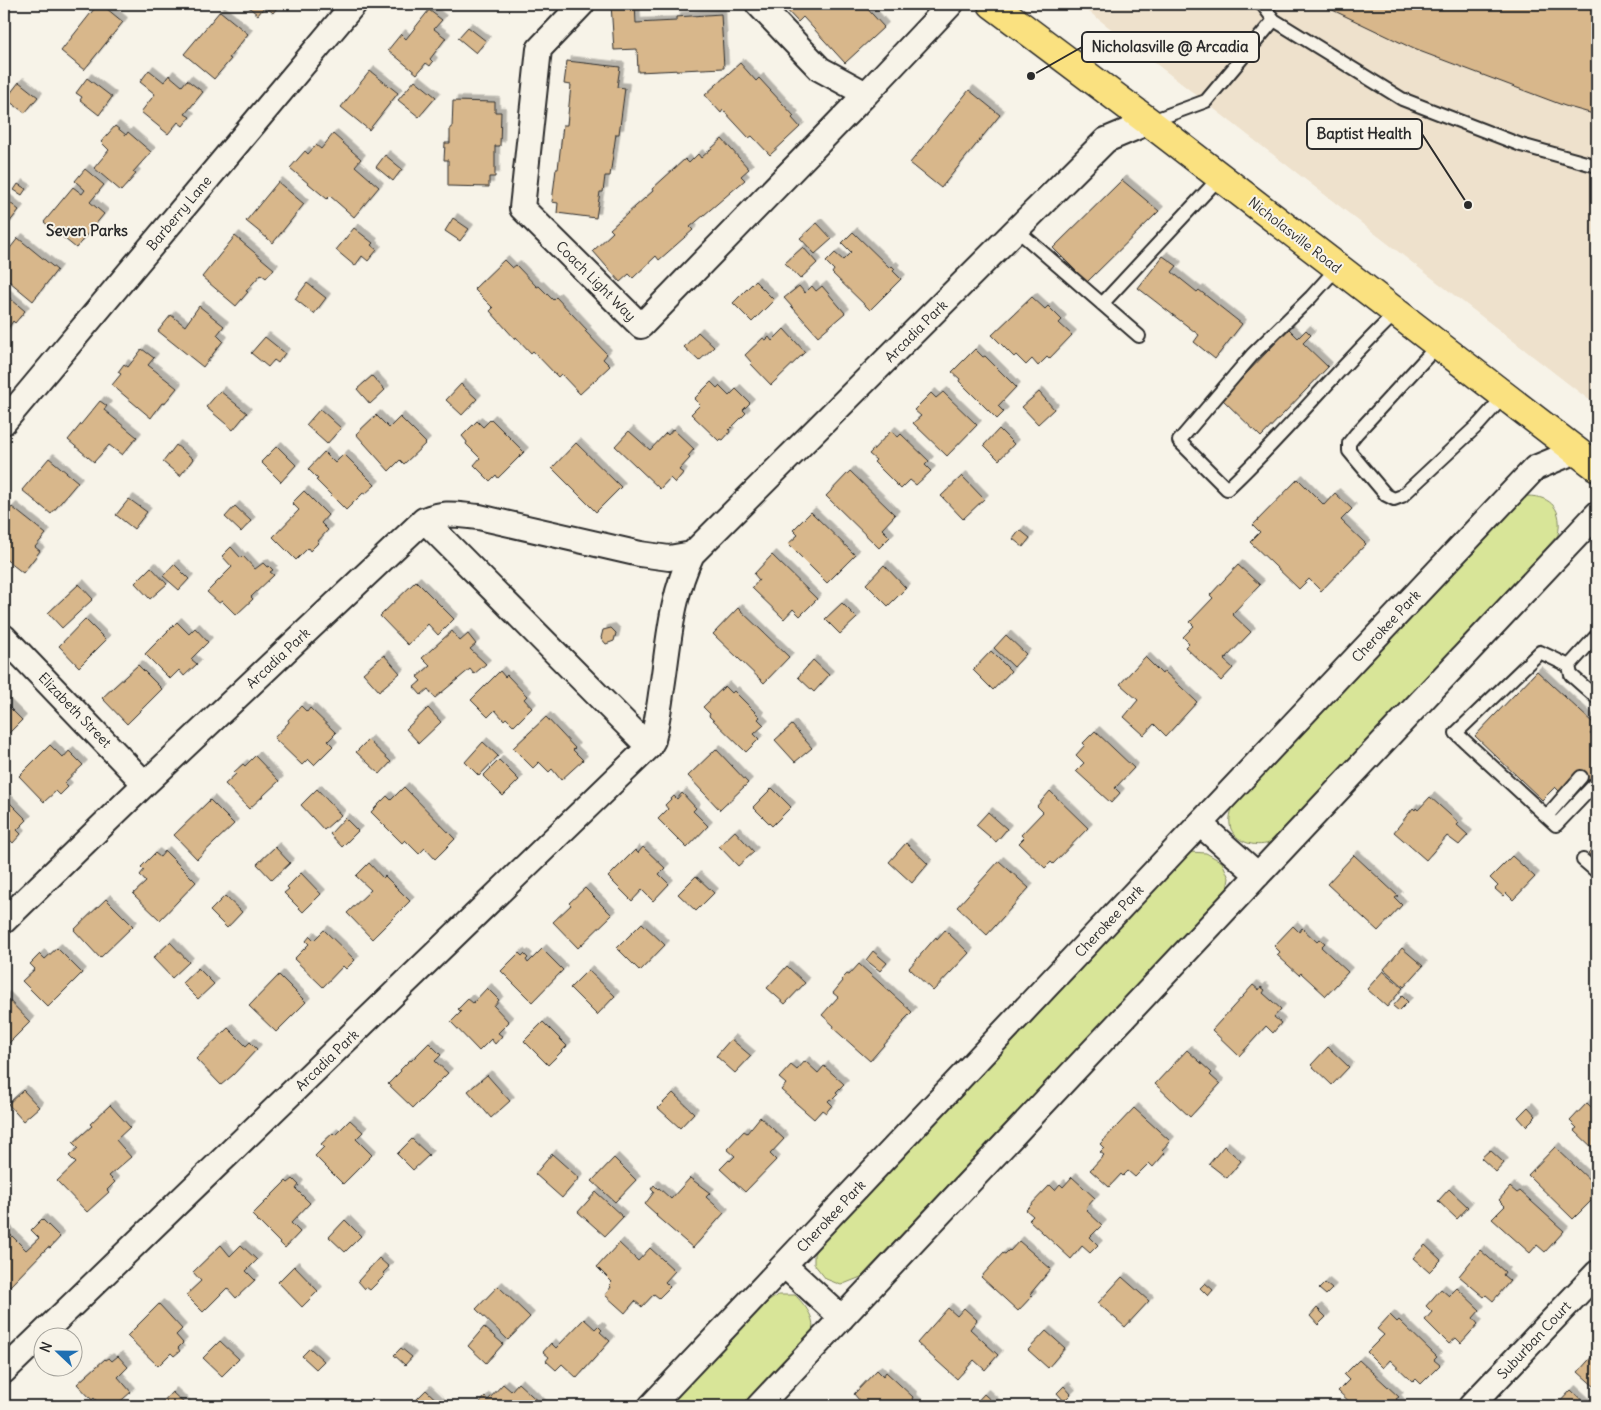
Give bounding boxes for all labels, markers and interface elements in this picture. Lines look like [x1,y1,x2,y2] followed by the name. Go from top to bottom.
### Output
[1082,32,1259,62] callout: Nicholasville @ Arcadia
[1091,37,1249,57] text: Nicholasville @ Arcadia
[1307,119,1422,149] callout: Baptist Health
[1316,124,1412,144] text: Baptist Health
[143,172,215,254] street label: Barberry Lane
[1245,193,1345,277] street label: Nicholasville Road
[46,221,128,240] district label: Seven Parks
[552,237,640,325] street label: Coach Light Way
[881,296,951,366] street label: Arcadia Park
[1348,586,1424,666] street label: Cherokee Park
[242,624,314,692] street label: Arcadia Park
[35,669,116,752] street label: Elizabeth Street
[1071,881,1147,961] street label: Cherokee Park
[292,1025,362,1095] street label: Arcadia Park
[793,1176,869,1256] street label: Cherokee Park
[1493,1297,1575,1383] street label: Suburban Court
[32,1328,82,1378] north arrow
[36,1339,56,1355] text: N

